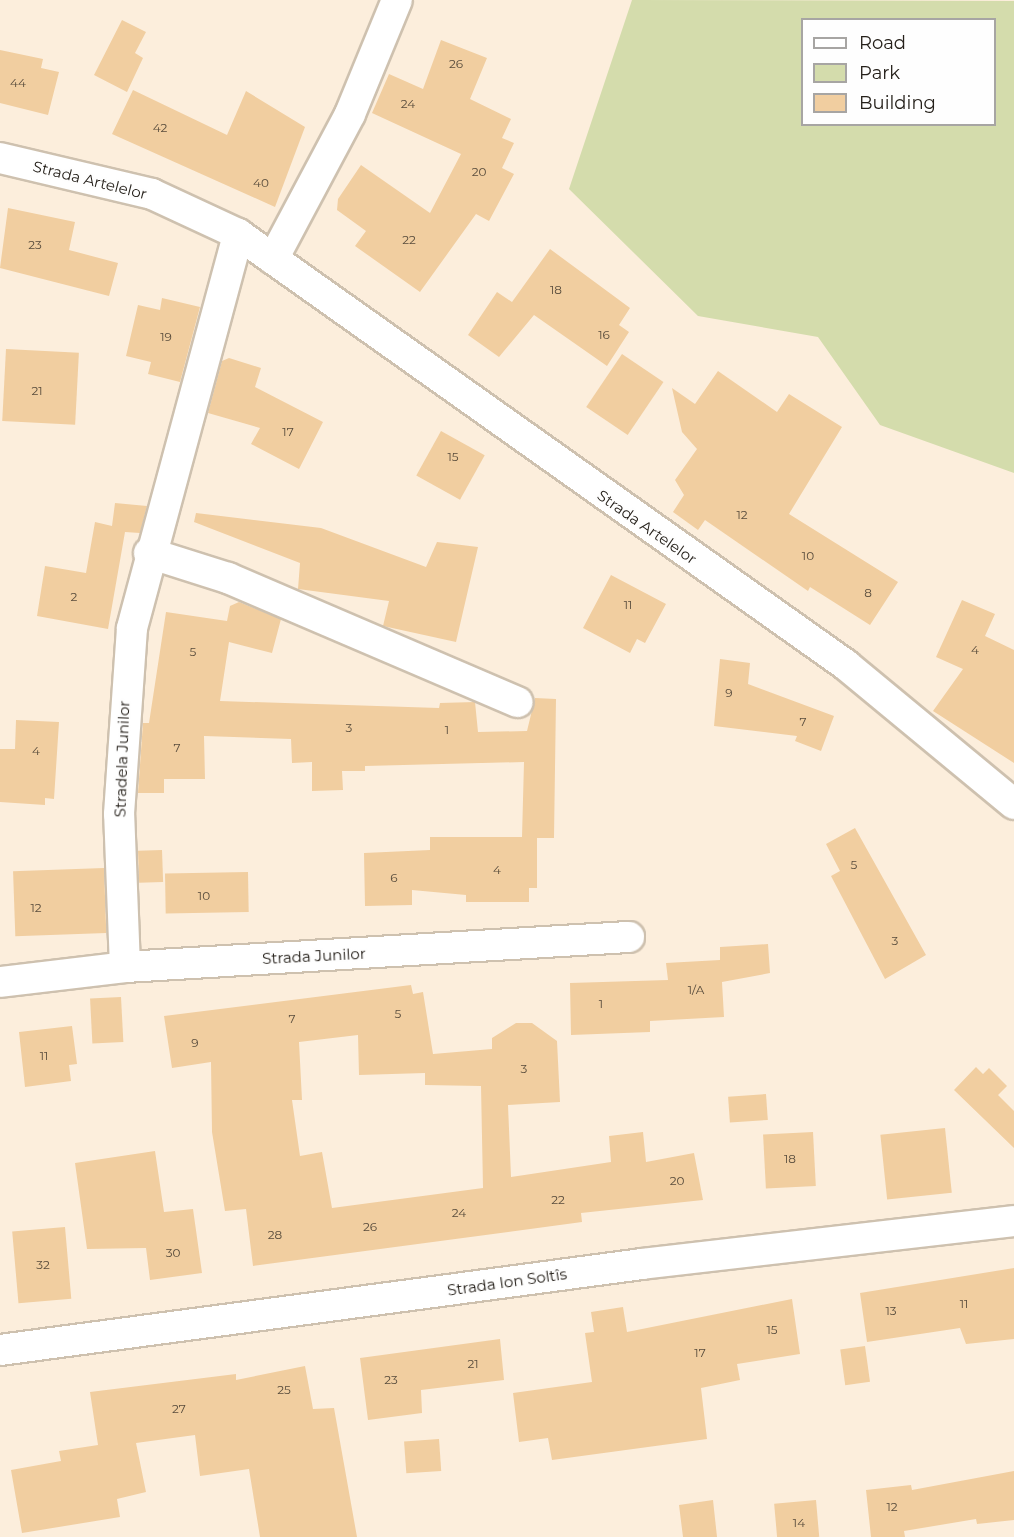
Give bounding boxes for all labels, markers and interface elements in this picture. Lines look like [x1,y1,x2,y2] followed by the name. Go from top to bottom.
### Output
[801,18,996,126] legend
[859,32,906,54] text: Road
[449,57,463,71] house number: 26
[859,62,900,84] text: Park
[10,76,26,90] house number: 44
[859,92,936,114] text: Building
[401,97,415,111] house number: 24
[153,121,167,135] house number: 42
[31,157,149,203] street label: Strada Artelelor
[472,165,486,179] house number: 20
[253,176,269,190] house number: 40
[402,233,416,247] house number: 22
[28,238,42,252] house number: 23
[550,283,562,297] house number: 18
[598,328,610,342] house number: 16
[160,330,172,344] house number: 19
[31,384,43,398] house number: 21
[282,425,294,439] house number: 17
[447,450,459,464] house number: 15
[594,486,700,568] street label: Strada Artelelor
[736,508,748,522] house number: 12
[802,549,814,563] house number: 10
[864,586,872,600] house number: 8
[71,590,77,604] house number: 2
[624,598,632,612] house number: 11
[971,643,979,657] house number: 4
[190,645,196,659] house number: 5
[725,686,733,700] house number: 9
[111,700,133,818] street label: Stradela Junilor
[799,715,807,729] house number: 7
[346,721,352,735] house number: 3
[445,723,449,737] house number: 1
[173,741,181,755] house number: 7
[32,744,40,758] house number: 4
[851,858,857,872] house number: 5
[493,863,501,877] house number: 4
[390,871,398,885] house number: 6
[198,889,210,903] house number: 10
[30,901,42,915] house number: 12
[892,934,898,948] house number: 3
[262,944,366,968] street label: Strada Junilor
[688,983,704,997] house number: 1/A
[599,997,603,1011] house number: 1
[395,1007,401,1021] house number: 5
[288,1012,296,1026] house number: 7
[191,1036,199,1050] house number: 9
[40,1049,48,1063] house number: 11
[521,1062,527,1076] house number: 3
[784,1152,796,1166] house number: 18
[670,1174,684,1188] house number: 20
[551,1193,565,1207] house number: 22
[452,1206,466,1220] house number: 24
[363,1220,377,1234] house number: 26
[268,1228,282,1242] house number: 28
[166,1246,180,1260] house number: 30
[36,1258,50,1272] house number: 32
[446,1265,568,1299] street label: Strada Ion Soltîs
[960,1297,968,1311] house number: 11
[885,1304,897,1318] house number: 13
[766,1323,778,1337] house number: 15
[694,1346,706,1360] house number: 17
[467,1357,479,1371] house number: 21
[384,1373,398,1387] house number: 23
[277,1383,291,1397] house number: 25
[172,1402,186,1416] house number: 27
[886,1500,898,1514] house number: 12
[793,1516,805,1530] house number: 14

